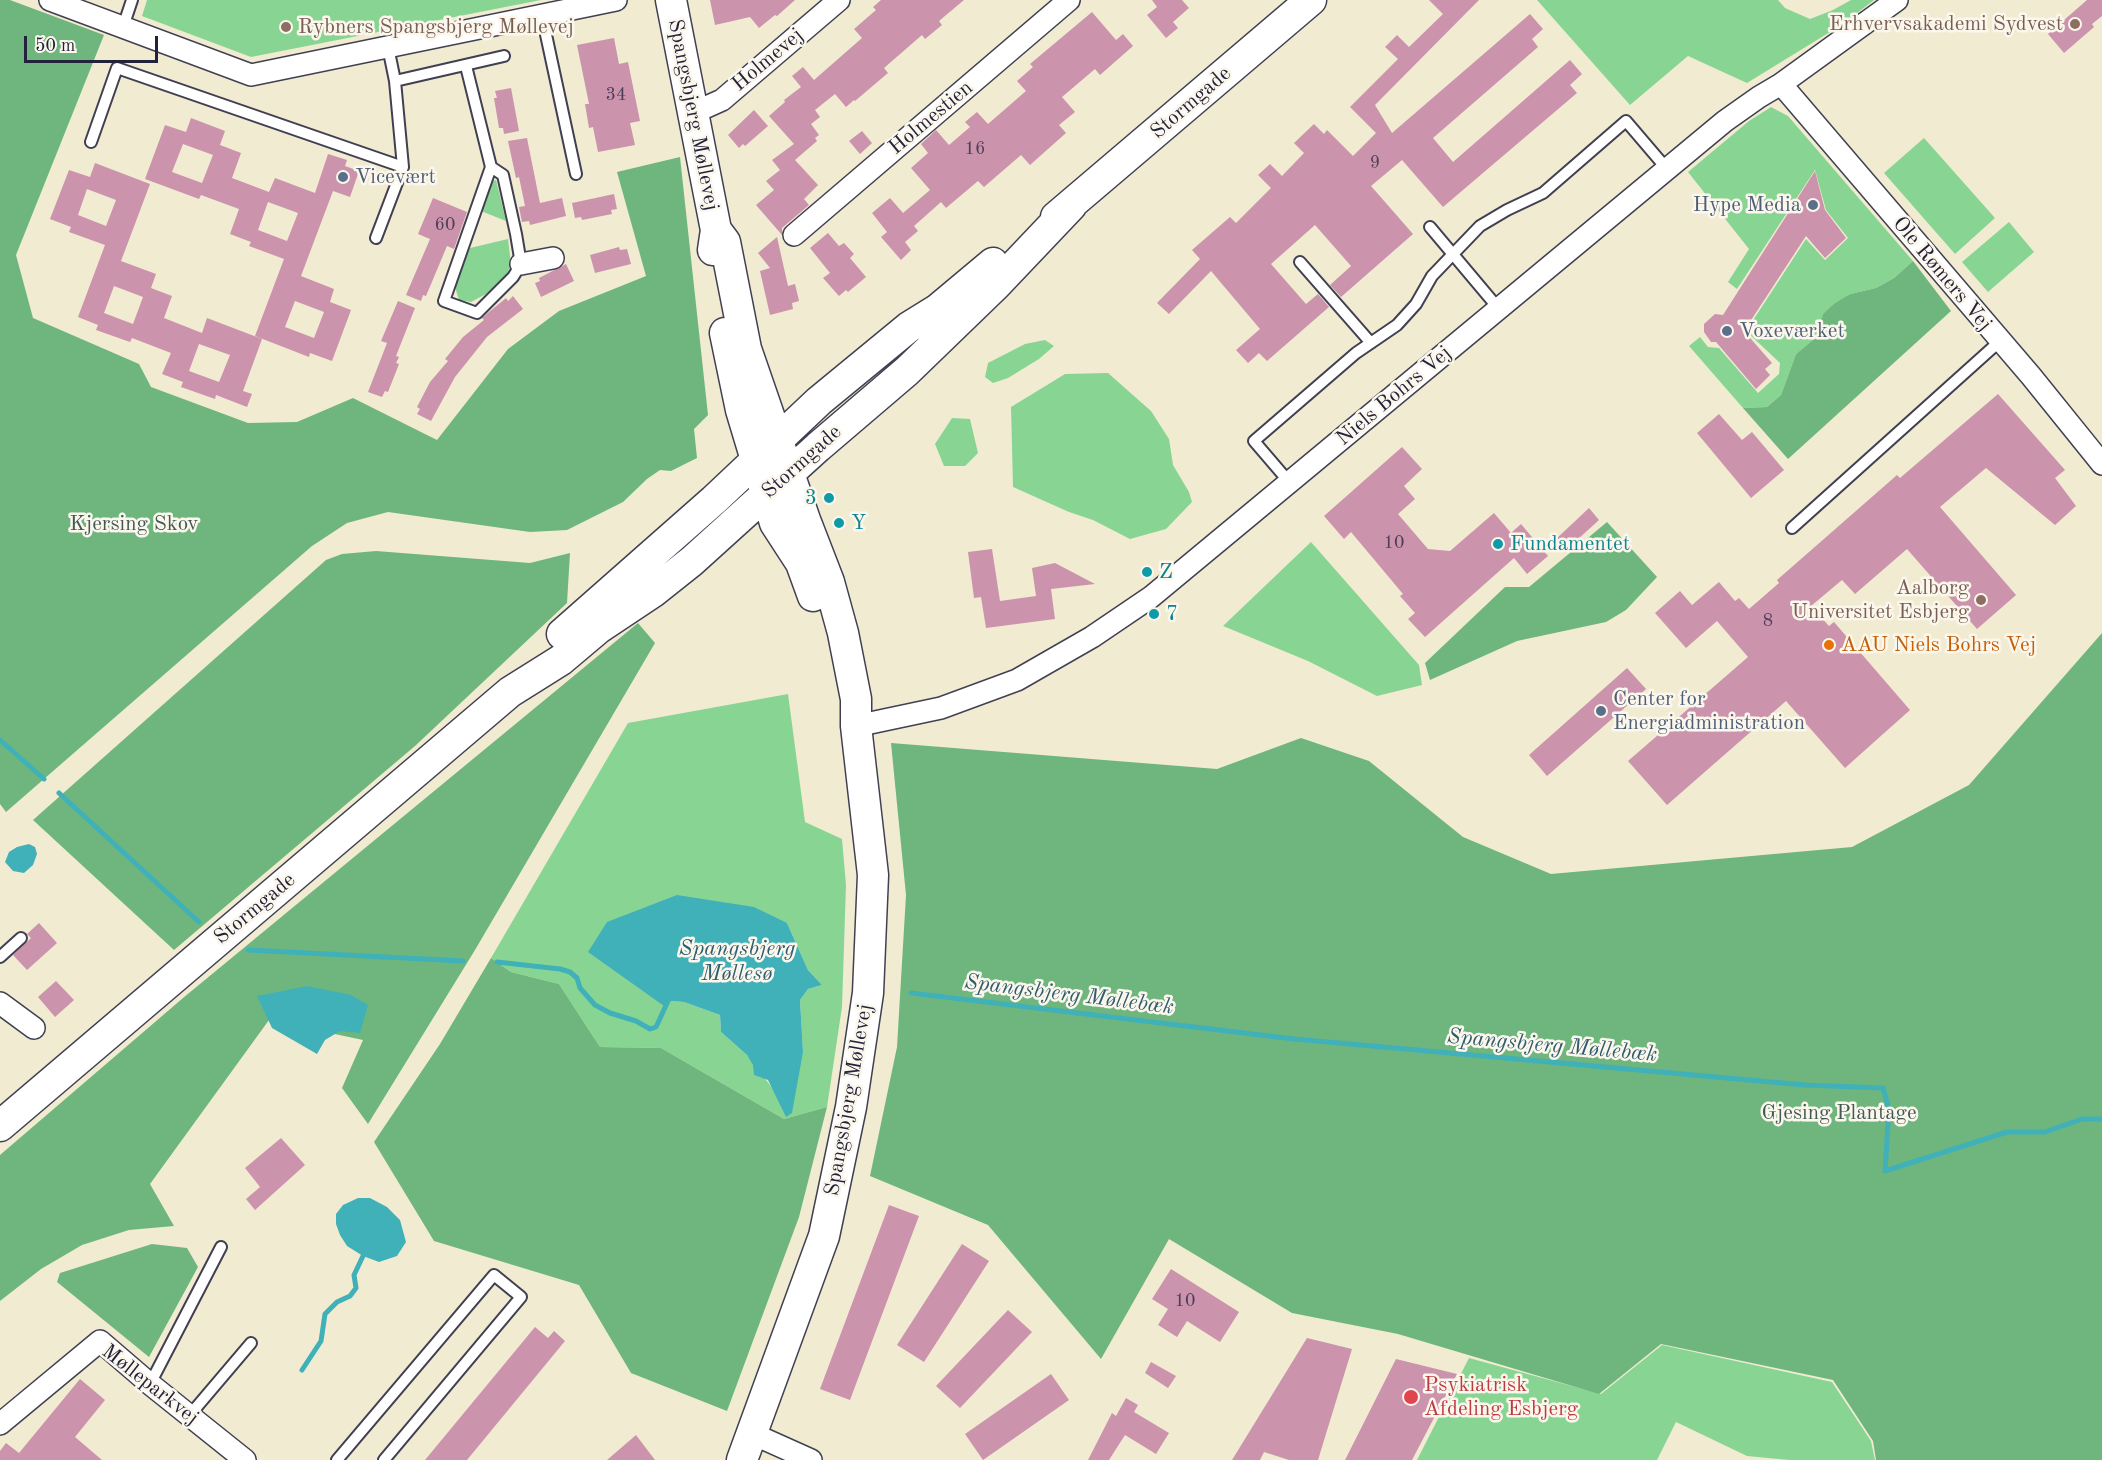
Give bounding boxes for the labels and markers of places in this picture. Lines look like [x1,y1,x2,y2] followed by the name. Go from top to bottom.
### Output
[1829,11,2063,37] place label: Erhvervsakademi Sydvest
[298,14,574,40] place label: Rybners Spangsbjerg Møllevej
[2068,17,2082,31] marker: Erhvervsakademi Sydvest
[279,20,293,34] marker: Rybners Spangsbjerg Møllevej
[355,164,436,190] place label: Vicevært
[336,170,350,184] marker: Vicevært
[1693,192,1801,218] place label: Hype Media
[1806,198,1820,212] marker: Hype Media
[1739,318,1845,344] place label: Voxeværket
[1720,324,1734,338] marker: Voxeværket
[805,485,817,511] place label: 3
[822,491,836,505] marker: 3
[851,510,866,536] place label: Y
[832,516,846,530] marker: Y
[1510,531,1630,557] place label: Fundamentet
[1491,537,1505,551] marker: Fundamentet
[1159,559,1173,585] place label: Z
[1140,565,1154,579] marker: Z
[1792,575,1969,625] place label: Aalborg Universitet Esbjerg
[1974,593,1988,607] marker: Aalborg Universitet Esbjerg
[1166,601,1178,627] place label: 7
[1147,607,1161,621] marker: 7
[1841,632,2036,658] place label: AAU Niels Bohrs Vej
[1822,638,1836,652] marker: AAU Niels Bohrs Vej
[1613,686,1805,736] place label: Center for Energiadministration
[1594,704,1608,718] marker: Center for Energiadministration
[1424,1372,1578,1422] place label: Psykiatrisk Afdeling Esbjerg
[1402,1388,1420,1406] marker: Psykiatrisk Afdeling Esbjerg

